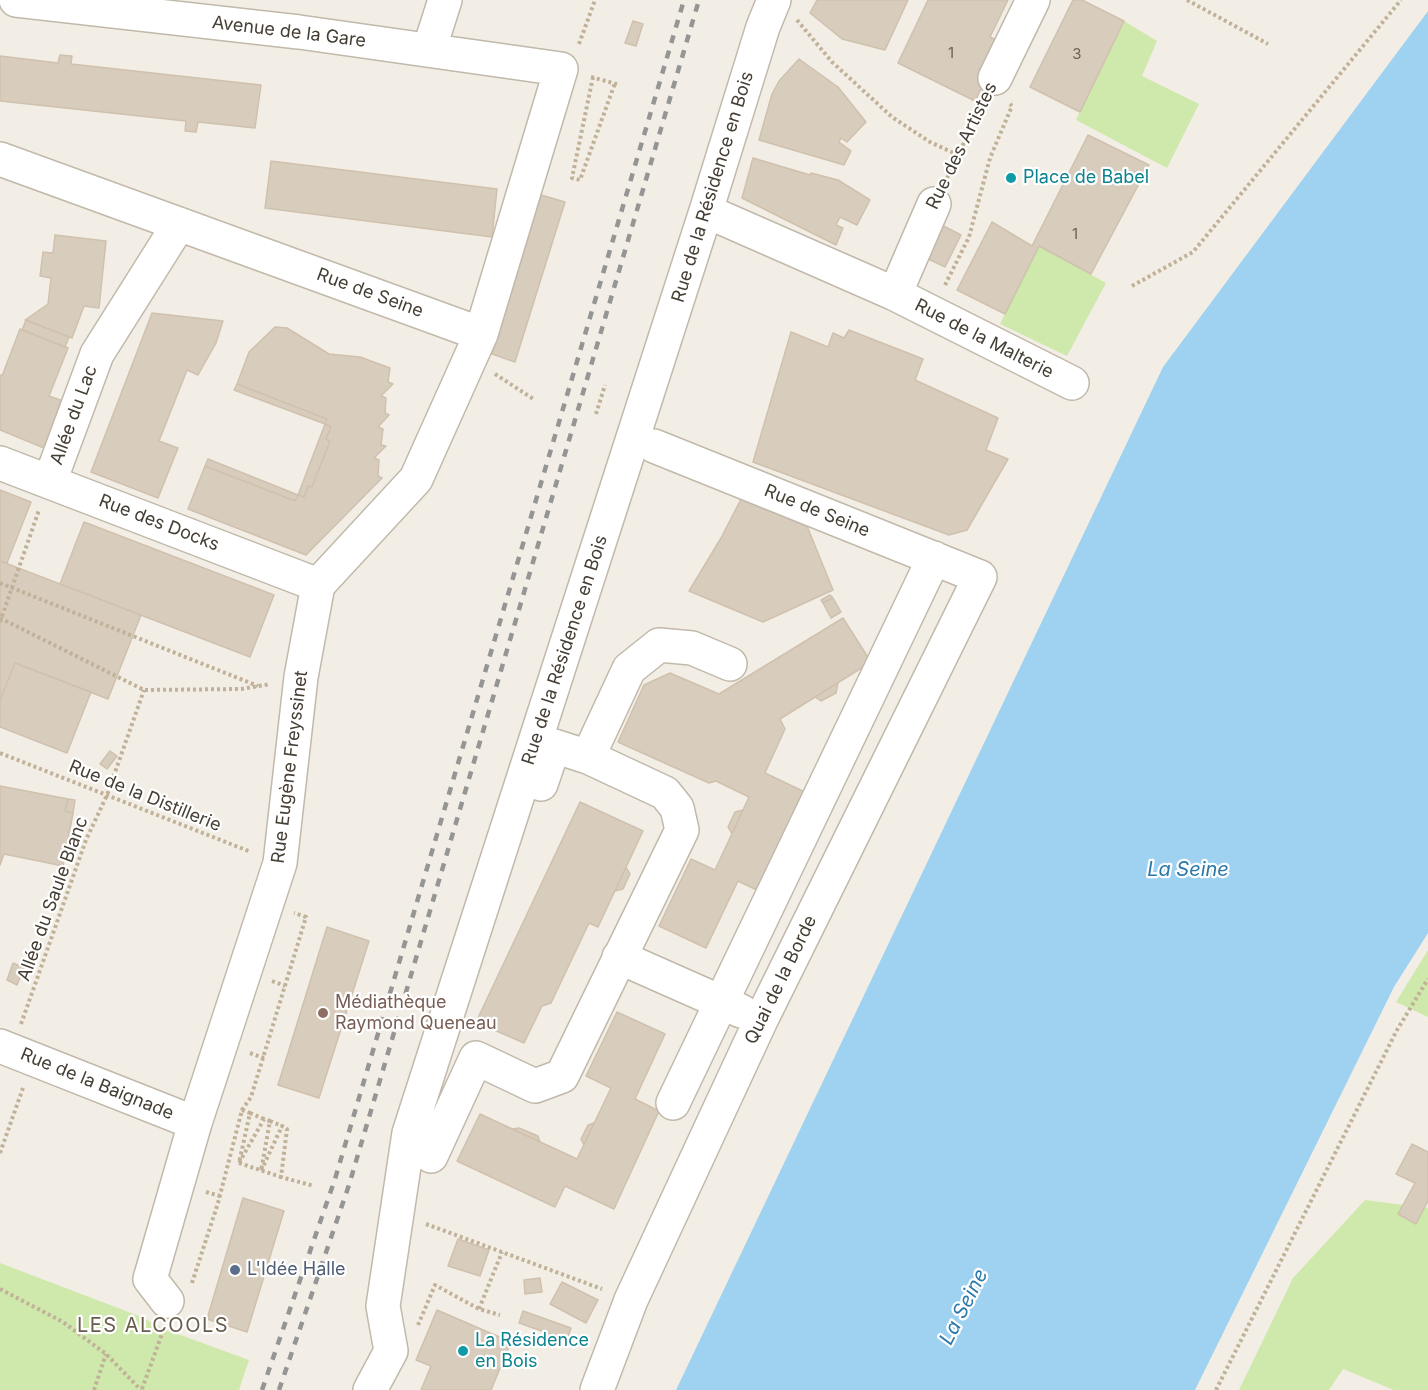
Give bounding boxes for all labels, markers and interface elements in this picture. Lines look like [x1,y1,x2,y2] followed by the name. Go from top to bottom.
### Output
[211,12,367,52] street label: Avenue de la Gare
[948,44,954,62] house number: 1
[1072,45,1082,63] house number: 3
[668,69,758,305] street label: Rue de la Résidence en Bois
[922,79,1002,213] street label: Rue des Artistes
[1023,167,1149,189] place label: Place de Babel
[1004,171,1018,185] marker: Place de Babel
[1072,225,1078,243] house number: 1
[314,264,426,322] street label: Rue de Seine
[911,295,1057,383] street label: Rue de la Malterie
[46,362,102,468] street label: Allée du Lac
[761,480,873,542] street label: Rue de Seine
[96,490,222,556] street label: Rue des Docks
[518,532,612,768] street label: Rue de la Résidence en Bois
[267,669,313,865] street label: Rue Eugène Freyssinet
[66,756,224,836] street label: Rue de la Distillerie
[13,814,93,984] street label: Allée du Saule Blanc
[1147,858,1229,882] water label: La Seine
[740,912,822,1048] street label: Quai de la Borde
[335,992,497,1034] place label: Médiathèque Raymond Queneau
[316,1006,330,1020] marker: Médiathèque Raymond Queneau
[17,1043,177,1125] street label: Rue de la Baignade
[247,1259,346,1281] place label: L'Idée Halle
[228,1263,242,1277] marker: L'Idée Halle
[935,1265,993,1349] water label: La Seine
[77,1314,229,1338] district label: LES ALCOOLS
[475,1330,589,1372] place label: La Résidence en Bois
[456,1344,470,1358] marker: La Résidence en Bois

